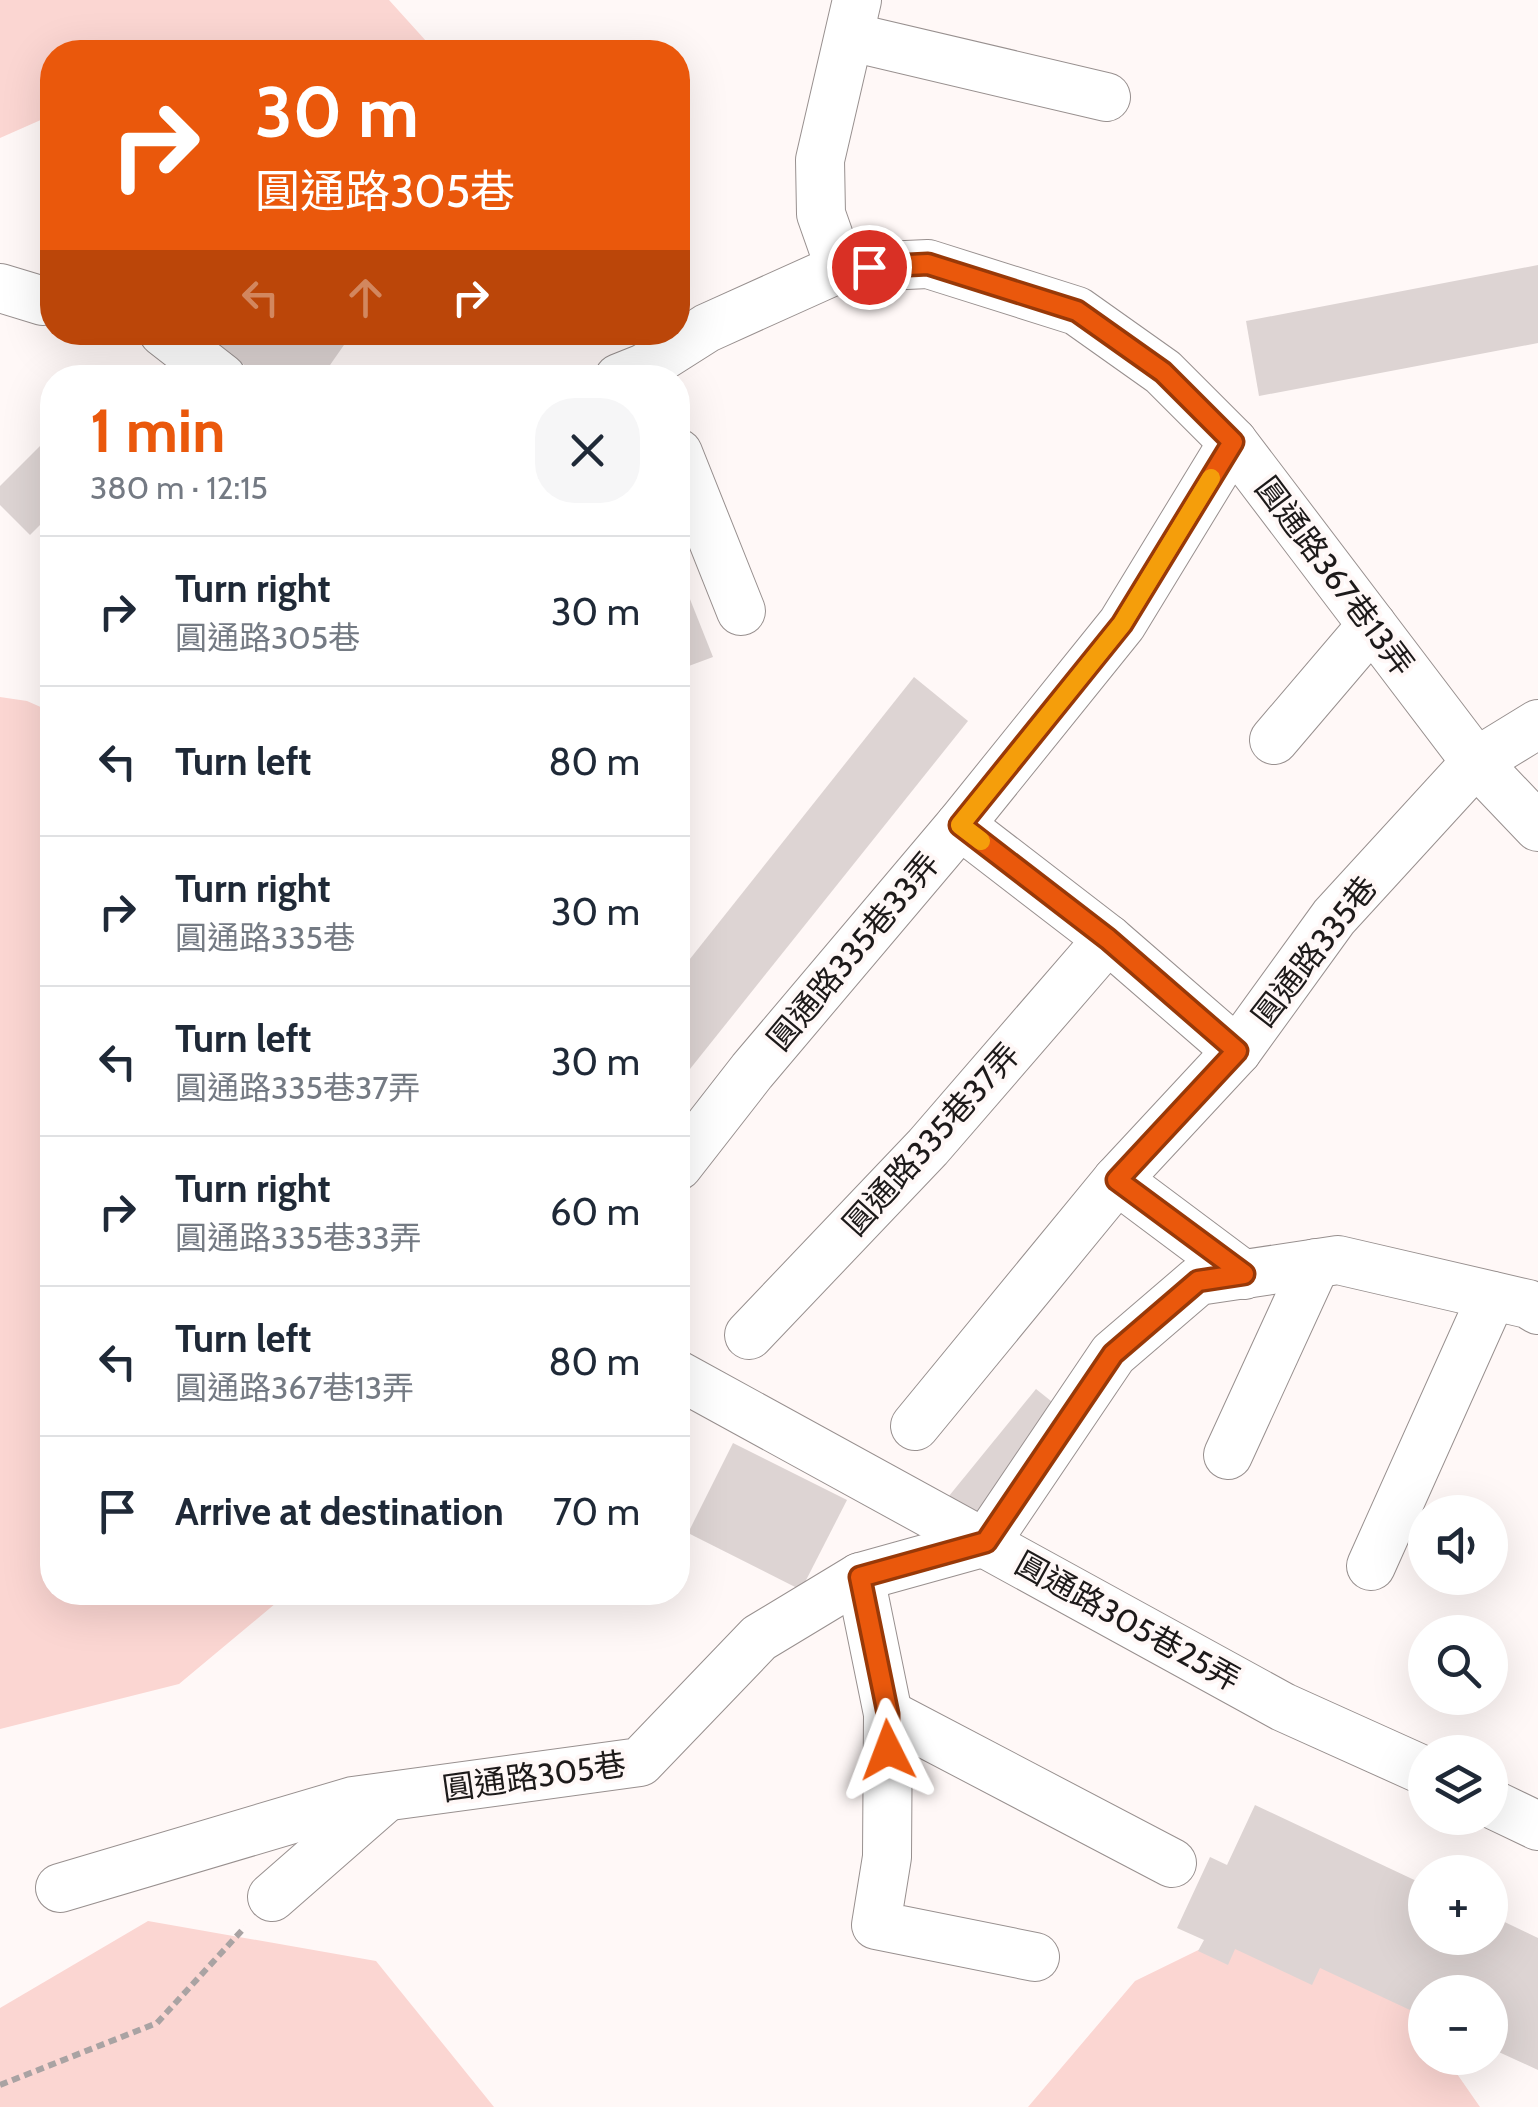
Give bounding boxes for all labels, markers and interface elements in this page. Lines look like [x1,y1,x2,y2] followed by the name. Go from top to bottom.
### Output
[255,69,419,155] text: 30 m
[90,80,220,210] icon: right
[255,164,515,218] text: 圓通路305巷
[827,225,912,310] pin
[842,240,897,295] icon: arrive
[233,270,288,325] icon: left
[338,270,393,325] icon: ahead
[443,270,498,325] icon: right
[90,394,225,467] text: 1 min
[535,398,640,503] button: close
[90,468,268,507] text: 380 m · 12:15
[1247,469,1423,683] street label: 圓通路367巷13弄
[175,565,331,612] text: Turn right
[90,584,145,639] icon: right
[551,588,640,635] text: 30 m
[175,618,360,657] text: 圓通路305巷
[90,734,145,789] icon: left
[175,738,311,785] text: Turn left
[549,738,640,785] text: 80 m
[759,844,947,1058] street label: 圓通路335巷33弄
[175,865,331,912] text: Turn right
[1243,868,1385,1034] street label: 圓通路335巷
[90,884,145,939] icon: right
[551,888,640,935] text: 30 m
[175,918,355,957] text: 圓通路335巷
[175,1015,311,1062] text: Turn left
[90,1034,145,1089] icon: left
[834,1035,1028,1243] street label: 圓通路335巷37弄
[551,1038,640,1085] text: 30 m
[175,1068,420,1107] text: 圓通路335巷37弄
[175,1165,331,1212] text: Turn right
[90,1184,145,1239] icon: right
[550,1188,640,1235] text: 60 m
[175,1218,422,1257] text: 圓通路335巷33弄
[175,1315,311,1362] text: Turn left
[90,1334,145,1389] icon: left
[549,1338,640,1385] text: 80 m
[175,1368,414,1407] text: 圓通路367巷13弄
[90,1484,145,1539] icon: arrive
[175,1488,504,1535] text: Arrive at destination
[553,1488,640,1535] text: 70 m
[1408,1495,1508,2075] map controls
[1408,1495,1508,1595] button: sound
[1009,1543,1247,1699] street label: 圓通路305巷25弄
[1408,1615,1508,1715] button: search
[836,1698,940,1802] position arrow
[1408,1735,1508,1835] button: layers
[440,1744,628,1808] street label: 圓通路305巷
[1408,1855,1508,1955] button: +
[1408,1975,1508,2075] button: −

